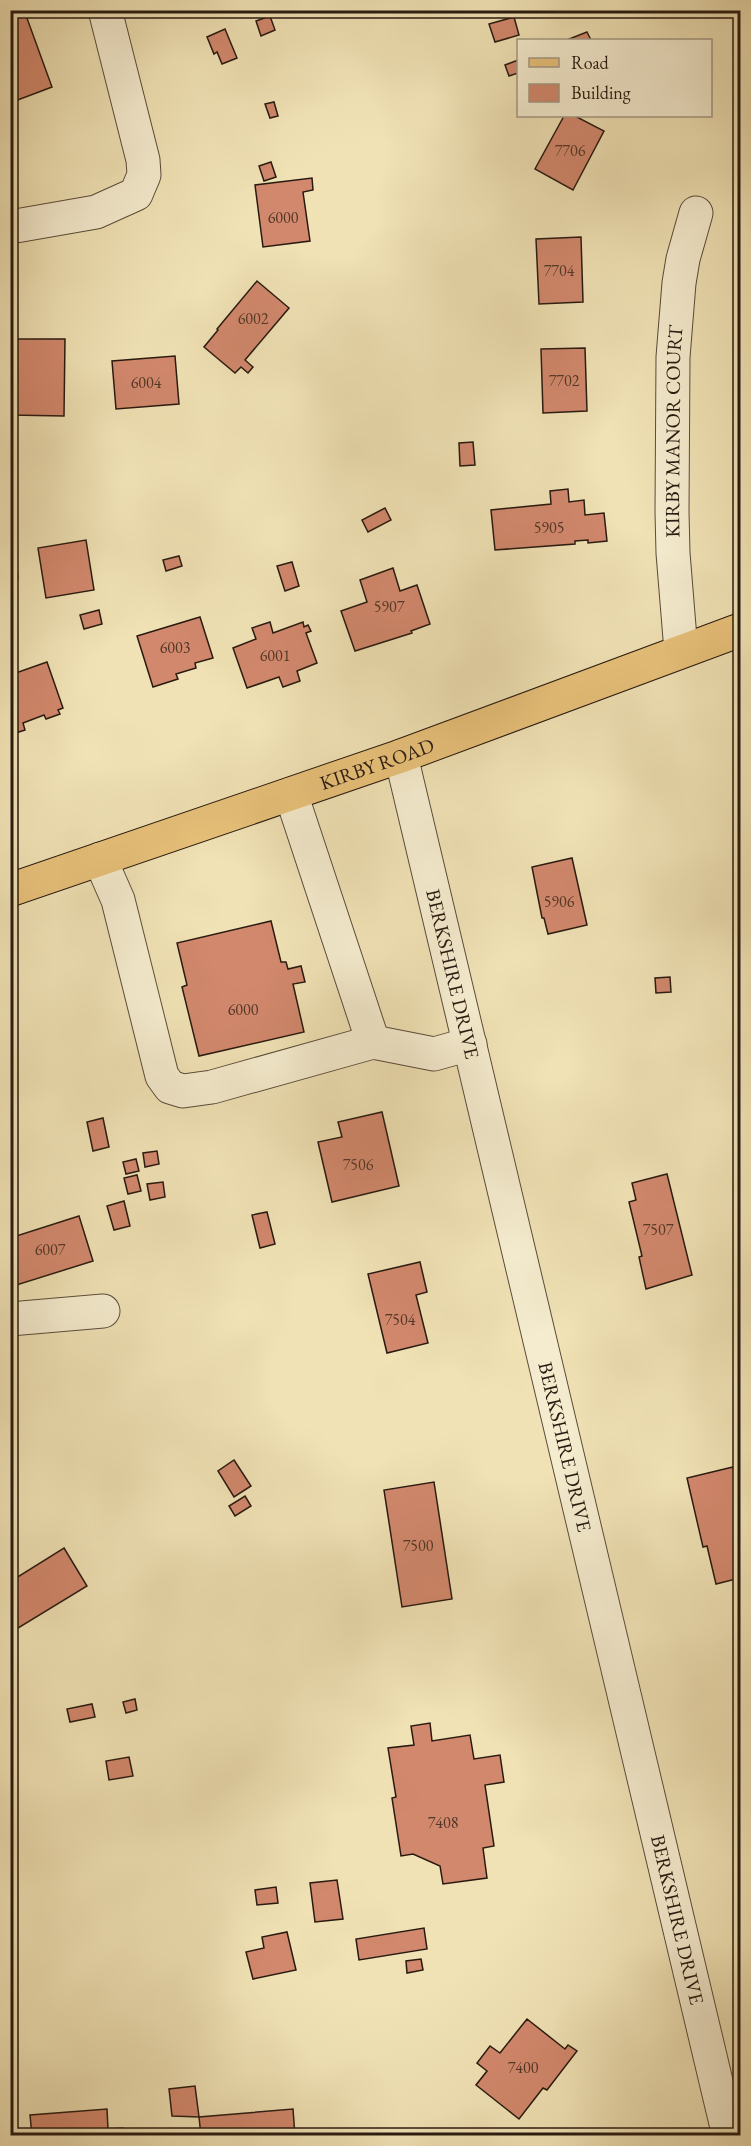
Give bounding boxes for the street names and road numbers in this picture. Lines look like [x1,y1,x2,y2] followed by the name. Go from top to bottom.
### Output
[659,323,689,538] street label: KIRBY MANOR COURT
[316,732,438,796] street label: KIRBY ROAD
[420,886,486,1061] street label: BERKSHIRE DRIVE
[532,1359,598,1534] street label: BERKSHIRE DRIVE
[645,1832,710,2007] street label: BERKSHIRE DRIVE

